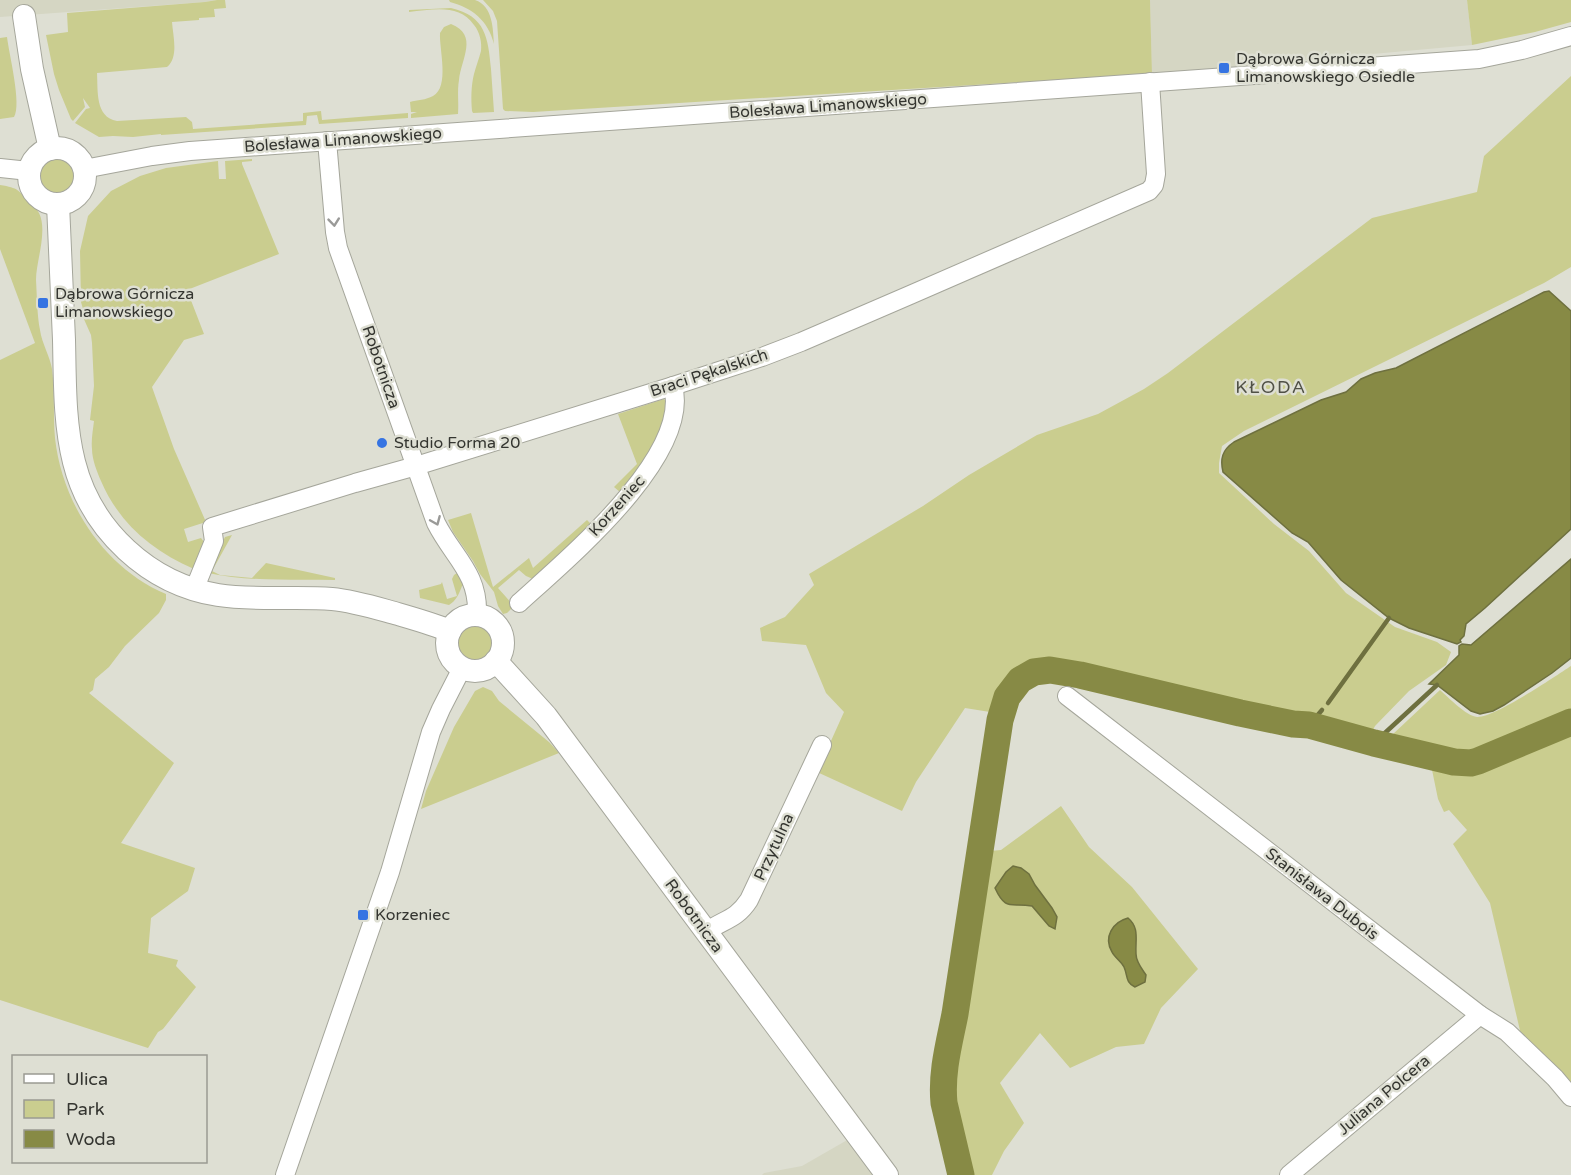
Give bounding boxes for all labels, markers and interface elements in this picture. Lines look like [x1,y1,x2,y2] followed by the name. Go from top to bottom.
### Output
[1236,49,1415,87] place label: Dąbrowa Górnicza Limanowskiego Osiedle
[1217,61,1231,75] marker: Dąbrowa Górnicza Limanowskiego Osiedle
[728,89,928,123] street label: Bolesława Limanowskiego
[243,123,443,157] street label: Bolesława Limanowskiego
[327,218,340,227] one-way arrow
[55,284,194,322] place label: Dąbrowa Górnicza Limanowskiego
[36,296,50,310] marker: Dąbrowa Górnicza Limanowskiego
[358,323,404,411] street label: Robotnicza
[648,345,770,401] street label: Braci Pękalskich
[1235,376,1307,398] district label: KŁODA
[394,433,520,453] place label: Studio Forma 20
[375,436,389,450] marker: Studio Forma 20
[585,471,649,541] street label: Korzeniec
[429,515,441,526] one-way arrow
[750,810,798,884] street label: Przytulna
[1262,844,1382,944] street label: Stanisława Dubois
[661,875,727,957] street label: Robotnicza
[375,905,450,925] place label: Korzeniec
[356,908,370,922] marker: Korzeniec
[1334,1051,1434,1139] street label: Juliana Polcera
[12,1055,207,1163] legend
[66,1068,108,1090] text: Ulica
[66,1098,105,1120] text: Park
[66,1128,116,1150] text: Woda

